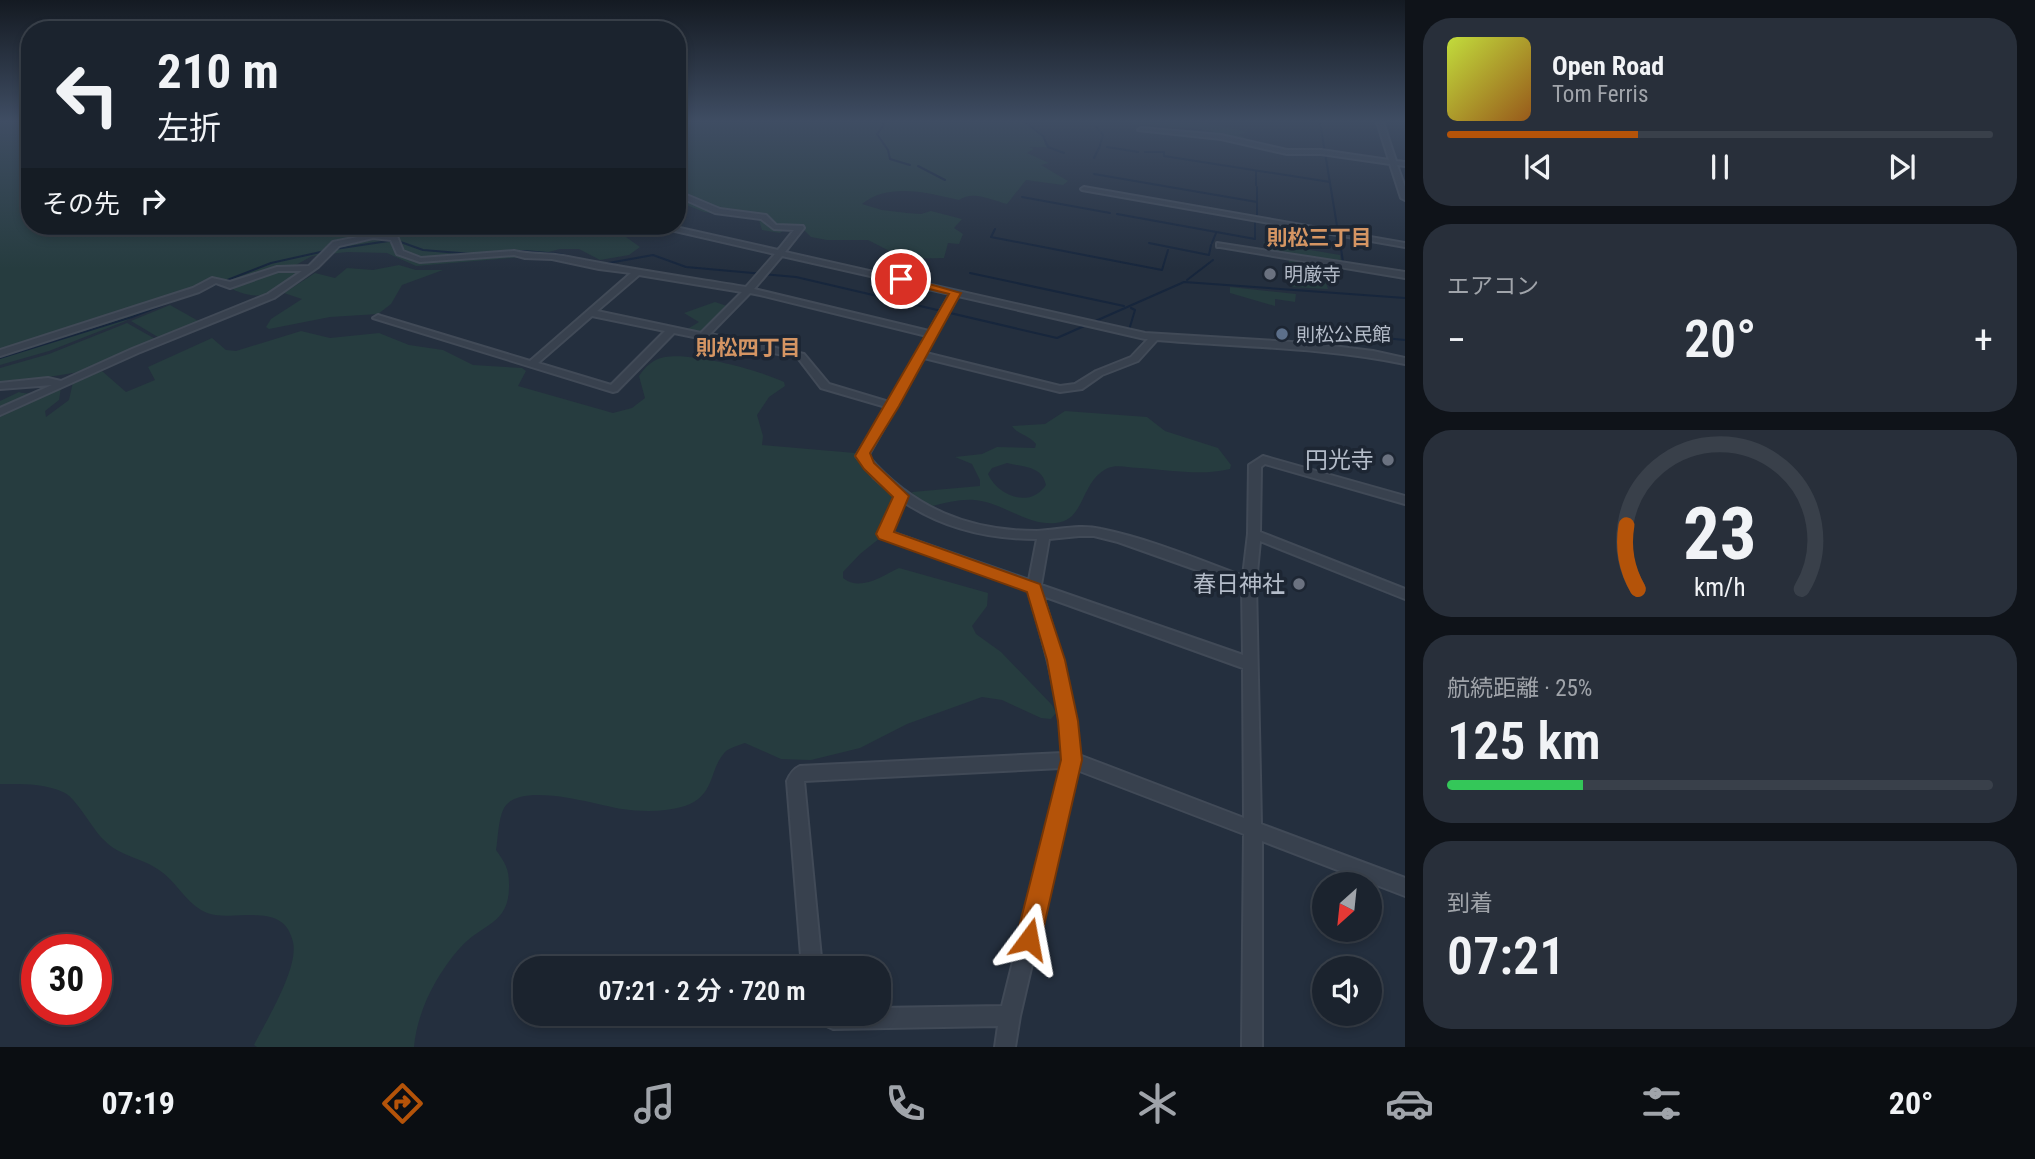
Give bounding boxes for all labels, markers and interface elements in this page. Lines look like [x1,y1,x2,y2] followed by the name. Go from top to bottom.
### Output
[157,43,279,100] text: 210 m
[42,49,133,140] icon: left
[1552,51,1664,81] text: Open Road
[1552,81,1648,108] text: Tom Ferris
[157,109,221,147] text: 左折
[1519,148,1557,186] icon: previous
[1701,148,1739,186] icon: pause
[1883,148,1921,186] icon: next
[134,182,172,220] icon: right
[42,189,120,219] text: その先
[1267,226,1372,250] district label: 則松三丁目
[871,249,931,309] pin
[882,260,920,298] icon: arrive
[1284,263,1341,286] place label: 明厳寺
[1262,266,1278,282] marker: 明厳寺
[1447,273,1539,300] text: エアコン
[1684,309,1756,370] text: 20°
[1447,318,1466,362] text: −
[1974,318,1993,362] text: +
[1296,323,1391,346] place label: 則松公民館
[1274,326,1290,342] marker: 則松公民館
[696,336,801,360] district label: 則松四丁目
[1305,447,1374,474] place label: 円光寺
[1380,452,1396,468] marker: 円光寺
[1683,492,1757,578] text: 23
[1193,571,1285,598] place label: 春日神社
[1694,573,1746,602] text: km/h
[1291,576,1307,592] marker: 春日神社
[1447,675,1592,702] text: 航続距離 · 25%
[1447,711,1601,772] text: 125 km
[1312,872,1382,942] north arrow
[1312,872,1382,1026] map controls
[1447,890,1493,917] text: 到着
[992,902,1066,976] position arrow
[1447,926,1565,987] text: 07:21
[21,934,112,1025] speed limit sign: 30
[1312,956,1382,1026] button: sound
[598,976,806,1006] text: 07:21 · 2 分 · 720 m
[378,1079,427,1128] icon: directions
[630,1079,679,1128] icon: music
[881,1079,930,1128] icon: phone
[1133,1079,1182,1128] icon: climate
[1385,1079,1434,1128] icon: car
[1637,1079,1686,1128] icon: filters
[101,1084,175,1122] text: 07:19
[1889,1084,1934,1122] text: 20°

